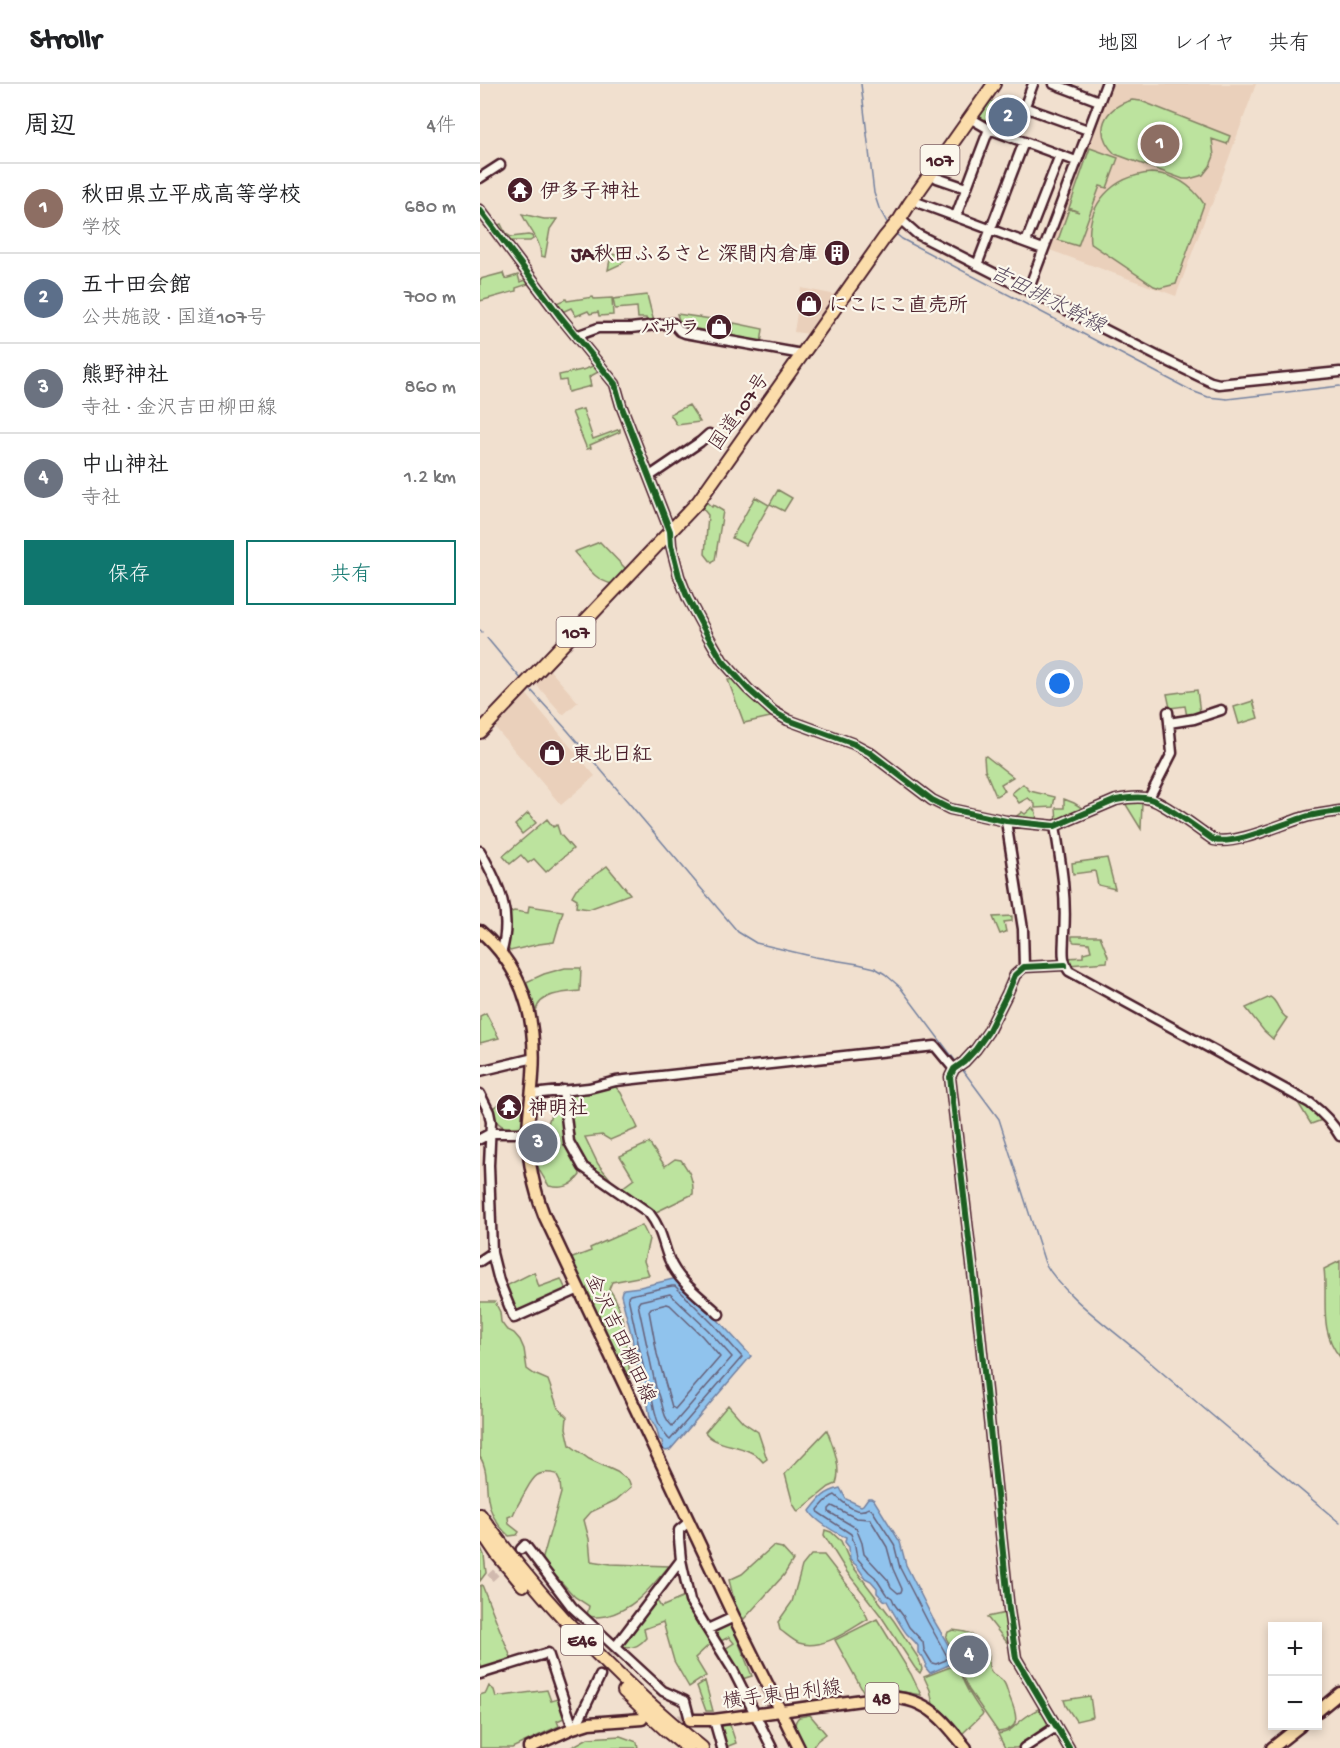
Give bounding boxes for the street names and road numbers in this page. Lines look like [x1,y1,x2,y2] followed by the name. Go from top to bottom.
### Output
[920,145,960,175] road number: 107
[705,369,776,456] street label: 国道107号
[556,617,596,647] road number: 107
[579,1271,660,1408] street label: 金沢吉田柳田線
[561,1625,603,1655] road number: E46
[721,1676,843,1715] street label: 横手東由利線
[866,1683,898,1713] road number: 48

